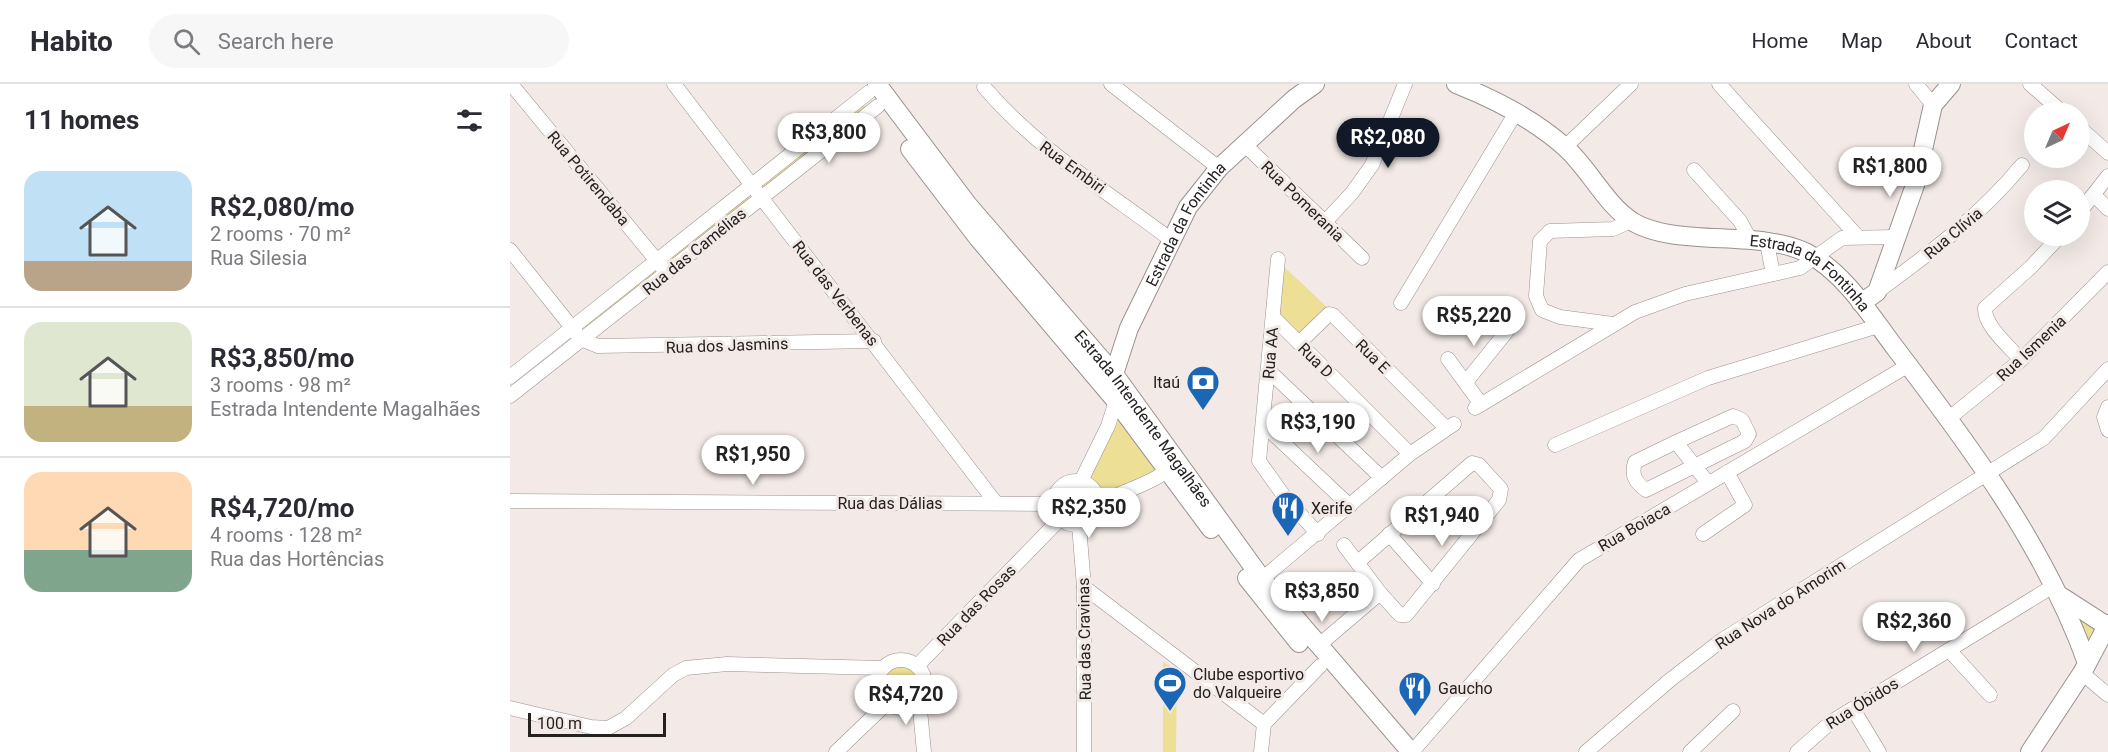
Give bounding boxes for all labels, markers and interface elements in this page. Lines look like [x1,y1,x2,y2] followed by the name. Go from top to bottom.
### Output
[149,14,569,68] search box
[30,25,113,58] text: Habito
[170,25,203,58] icon: search
[218,29,334,54] text: Search here
[1752,29,1808,53] text: Home
[1841,29,1883,53] text: Map
[1916,29,1972,53] text: About
[2005,29,2078,53] text: Contact
[2024,102,2090,168] north arrow
[2024,102,2090,246] map controls
[453,104,486,137] icon: filters
[24,105,139,135] text: 11 homes
[774,113,884,164] pin: R$3,800
[1333,118,1443,169] pin: R$2,080
[791,120,867,144] text: R$3,800
[1350,125,1426,149] text: R$2,080
[544,127,634,229] street label: Rua Potirendaba
[1036,137,1109,198] street label: Rua Embiri
[1835,147,1945,198] pin: R$1,800
[1852,154,1928,178] text: R$1,800
[1257,157,1348,246] street label: Rua Pomerania
[1142,158,1230,290] street label: Estrada da Fontinha
[2024,180,2090,246] button: layers
[210,192,355,222] text: R$2,080/mo
[72,195,144,267] icon: home
[639,204,750,299] street label: Rua das Camélias
[1920,204,1986,263] street label: Rua Clívia
[210,222,351,246] text: 2 rooms · 70 m²
[1749,231,1874,315] street label: Estrada da Fontinha
[789,237,883,350] street label: Rua das Verbenas
[210,246,307,270] text: Rua Silesia
[1419,296,1529,347] pin: R$5,220
[1436,303,1512,327] text: R$5,220
[1993,311,2070,385] street label: Rua Ismenia
[1259,326,1282,380] street label: Rua AA
[1071,327,1216,511] street label: Estrada Intendente Magalhães
[665,334,789,357] street label: Rua dos Jasmins
[1352,335,1394,377] street label: Rua E
[1294,339,1337,382] street label: Rua D
[210,343,355,373] text: R$3,850/mo
[72,346,144,418] icon: home
[1185,364,1221,411] bank icon: Itaú
[210,373,351,397] text: 3 rooms · 98 m²
[1153,373,1180,392] place label: Itaú
[210,397,480,421] text: Estrada Intendente Magalhães
[1263,403,1373,454] pin: R$3,190
[1280,410,1356,434] text: R$3,190
[698,435,808,486] pin: R$1,950
[715,442,791,466] text: R$1,950
[1034,488,1144,539] pin: R$2,350
[1270,490,1306,537] restaurant icon: Xerife
[210,493,355,523] text: R$4,720/mo
[837,494,943,513] street label: Rua das Dálias
[1051,495,1127,519] text: R$2,350
[72,496,144,568] icon: home
[1387,496,1497,547] pin: R$1,940
[1311,499,1352,518] place label: Xerife
[1595,499,1674,556] street label: Rua Boiaca
[1404,503,1480,527] text: R$1,940
[210,523,362,547] text: 4 rooms · 128 m²
[210,547,384,571] text: Rua das Hortências
[1712,555,1849,654] street label: Rua Nova do Amorim
[933,561,1020,650] street label: Rua das Rosas
[1267,572,1377,623] pin: R$3,850
[1074,577,1095,701] street label: Rua das Cravinas
[1284,579,1360,603] text: R$3,850
[1859,602,1969,653] pin: R$2,360
[1876,609,1952,633] text: R$2,360
[1152,665,1188,712] sports icon: Clube esportivo do Valqueire
[1193,665,1304,702] place label: Clube esportivo do Valqueire
[1397,670,1433,717] restaurant icon: Gaucho
[1822,673,1902,733] street label: Rua Óbidos
[851,675,961,726] pin: R$4,720
[1438,679,1493,698] place label: Gaucho
[868,682,944,706] text: R$4,720
[528,710,666,738] scale bar
[537,714,582,733] text: 100 m

